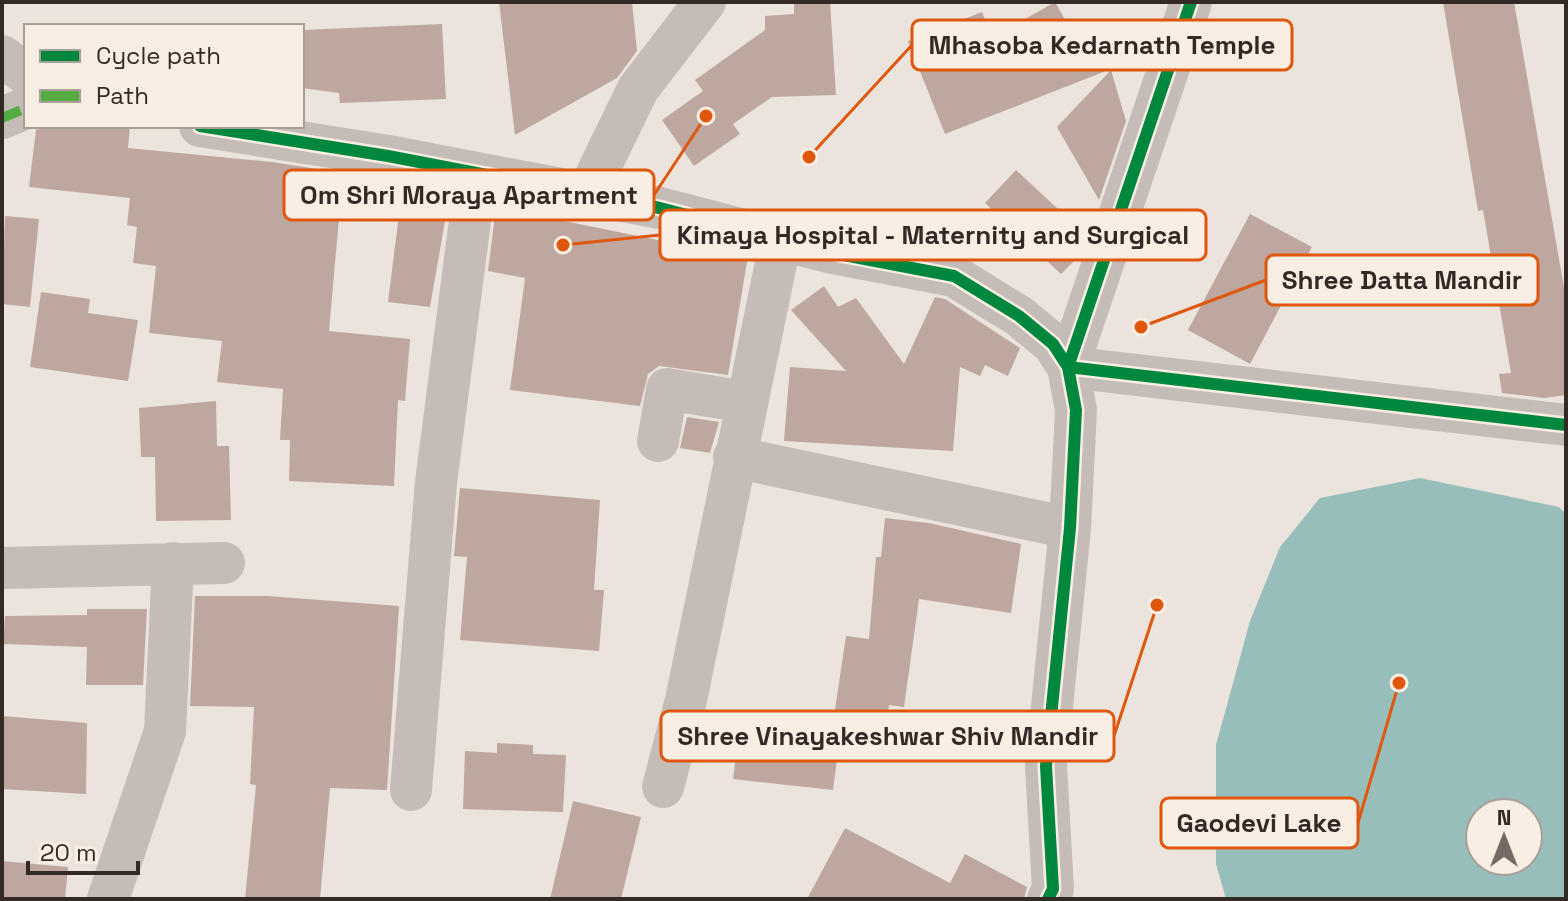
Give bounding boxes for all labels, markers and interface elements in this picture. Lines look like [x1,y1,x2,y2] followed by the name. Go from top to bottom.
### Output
[912,20,1292,70] callout: Mhasoba Kedarnath Temple
[24,24,304,128] legend
[929,28,1275,62] text: Mhasoba Kedarnath Temple
[96,40,221,71] text: Cycle path
[96,80,149,111] text: Path
[284,170,654,220] callout: Om Shri Moraya Apartment
[300,178,638,212] text: Om Shri Moraya Apartment
[660,210,1206,260] callout: Kimaya Hospital - Maternity and Surgical
[677,218,1189,252] text: Kimaya Hospital - Maternity and Surgical
[1266,255,1538,305] callout: Shree Datta Mandir
[1282,263,1522,297] text: Shree Datta Mandir
[661,711,1114,761] callout: Shree Vinayakeshwar Shiv Mandir
[678,719,1098,753] text: Shree Vinayakeshwar Shiv Mandir
[1464,797,1544,877] north arrow
[1161,798,1358,848] callout: Gaodevi Lake
[1497,803,1511,831] text: N
[1177,806,1341,840] text: Gaodevi Lake
[28,825,138,875] scale bar
[40,837,97,868] text: 20 m

